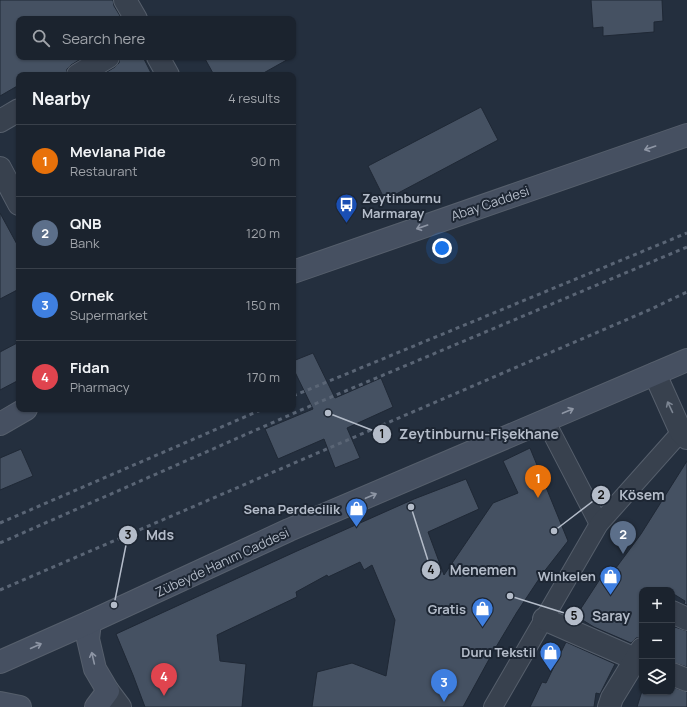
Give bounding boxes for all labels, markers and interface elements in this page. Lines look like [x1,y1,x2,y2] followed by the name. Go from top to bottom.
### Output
[16,16,296,60] search box
[30,27,52,49] icon: search
[62,28,145,49] text: Search here
[32,87,90,110] text: Nearby
[228,89,280,107] text: 4 results
[70,141,166,162] text: Mevlana Pide
[645,144,657,152] one-way arrow
[42,152,48,170] text: 1
[250,152,280,170] text: 90 m
[70,162,137,180] text: Restaurant
[448,181,532,225] street label: Abay Caddesi
[362,189,441,222] place label: Zeytinburnu Marmaray
[333,192,359,225] bus stop icon: Zeytinburnu Marmaray
[70,213,101,234] text: QNB
[41,224,49,242] text: 2
[246,224,280,242] text: 120 m
[416,224,428,232] one-way arrow
[70,234,99,252] text: Bank
[432,238,452,258] your location
[70,285,114,306] text: Ornek
[41,296,49,314] text: 3
[246,296,280,314] text: 150 m
[70,306,148,324] text: Supermarket
[70,357,109,378] text: Fidan
[41,368,49,386] text: 4
[247,368,280,386] text: 170 m
[70,378,130,396] text: Pharmacy
[666,401,673,413] one-way arrow
[561,406,573,414] one-way arrow
[372,421,567,447] callout: Zeytinburnu-Fişekhane
[399,424,559,443] text: Zeytinburnu-Fişekhane
[379,425,385,442] text: 1
[525,465,551,498] pin: 1
[591,482,672,508] callout: Kösem
[619,485,665,504] text: Kösem
[597,486,605,503] text: 2
[365,492,377,499] one-way arrow
[343,496,369,529] shop icon: Sena Perdecilik
[243,500,341,518] place label: Sena Perdecilik
[610,521,636,554] pin: 2
[118,522,183,548] callout: Mds
[152,523,292,601] street label: Zübeyde Hanım Caddesi
[146,525,175,544] text: Mds
[125,526,132,543] text: 3
[421,557,524,583] callout: Menemen
[450,560,516,579] text: Menemen
[427,561,435,578] text: 4
[598,563,624,596] shop icon: Winkelen
[538,567,596,585] place label: Winkelen
[639,587,675,695] map controls
[639,587,675,623] button: +
[469,596,495,629] shop icon: Gratis
[428,600,466,618] place label: Gratis
[564,603,638,629] callout: Saray
[592,606,630,625] text: Saray
[570,607,578,624] text: 5
[639,623,675,659] button: −
[538,639,564,672] shop icon: Duru Tekstil
[29,642,41,650] one-way arrow
[461,643,536,661] place label: Duru Tekstil
[88,652,96,665] one-way arrow
[639,659,675,695] button: layers
[151,663,177,696] pin: 4
[431,669,457,702] pin: 3

